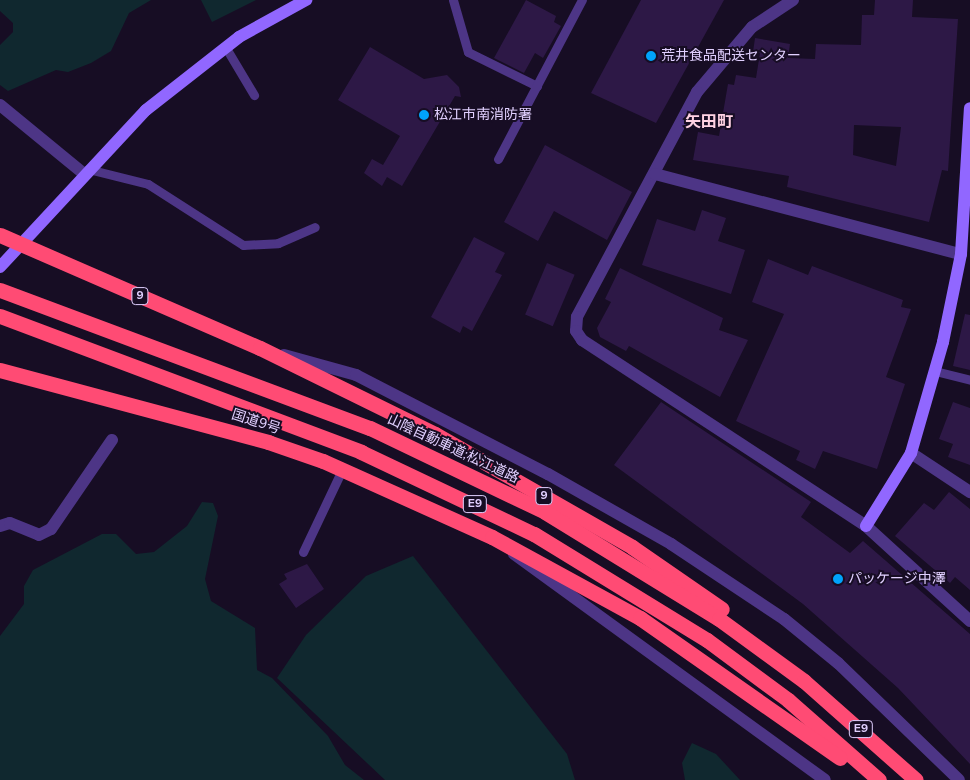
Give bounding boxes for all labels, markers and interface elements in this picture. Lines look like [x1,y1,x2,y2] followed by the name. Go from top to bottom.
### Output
[661,48,801,64] place label: 荒井食品配送センター
[645,50,657,62] marker: 荒井食品配送センター
[434,107,532,123] place label: 松江市南消防署
[418,109,430,121] marker: 松江市南消防署
[685,112,733,132] district label: 矢田町
[131,286,149,306] road number: 9
[229,406,283,438] street label: 国道9号
[385,411,521,487] street label: 山陰自動車道;松江道路
[535,486,553,506] road number: 9
[462,494,488,514] road number: E9
[848,571,946,587] place label: パッケージ中澤
[832,573,844,585] marker: パッケージ中澤
[848,720,874,739] road number: E9

